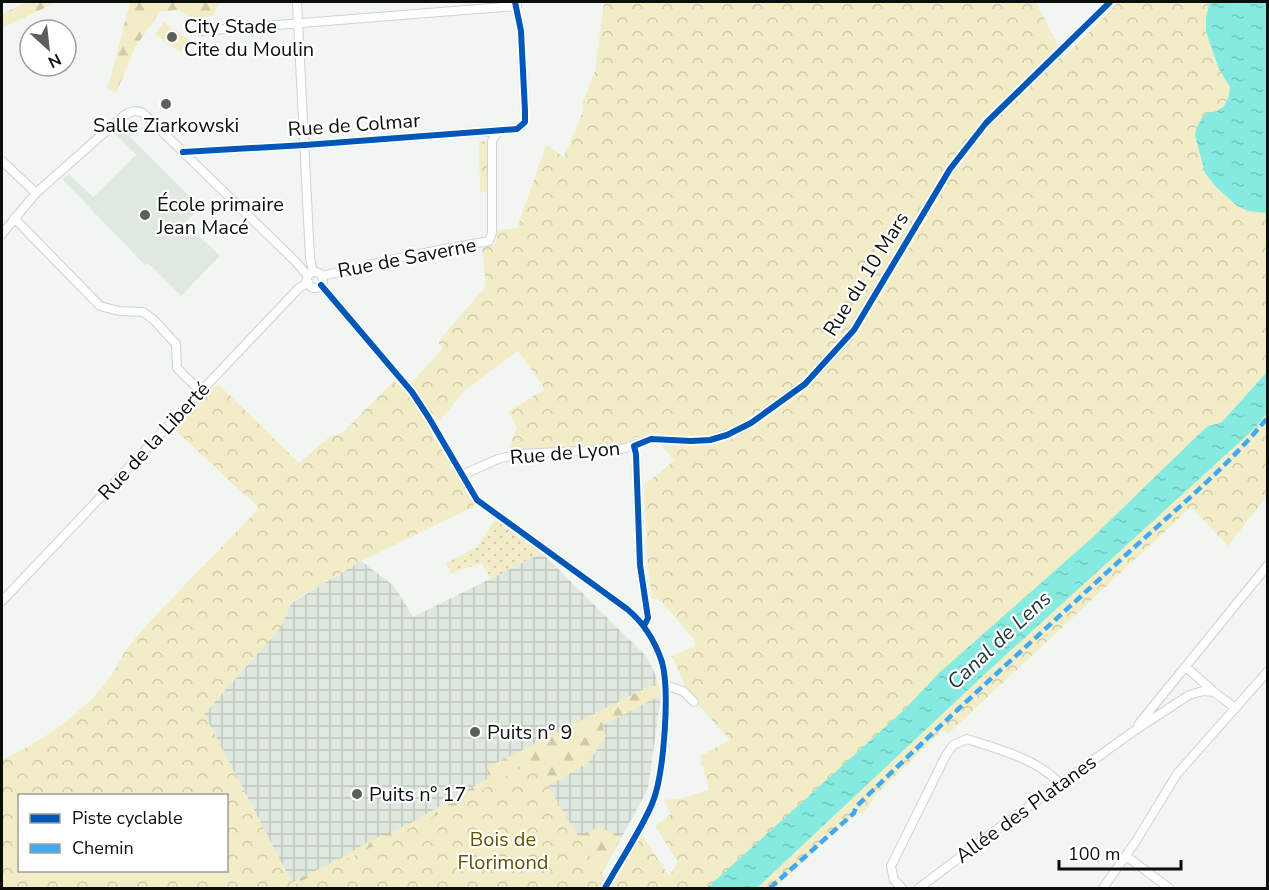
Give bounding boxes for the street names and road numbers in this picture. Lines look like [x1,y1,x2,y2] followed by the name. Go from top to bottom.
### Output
[287,107,421,143] street label: Rue de Colmar
[817,207,915,341] street label: Rue du 10 Mars
[335,231,479,285] street label: Rue de Saverne
[92,376,216,506] street label: Rue de la Liberté
[509,435,621,471] street label: Rue de Lyon
[950,749,1102,869] street label: Allée des Platanes

